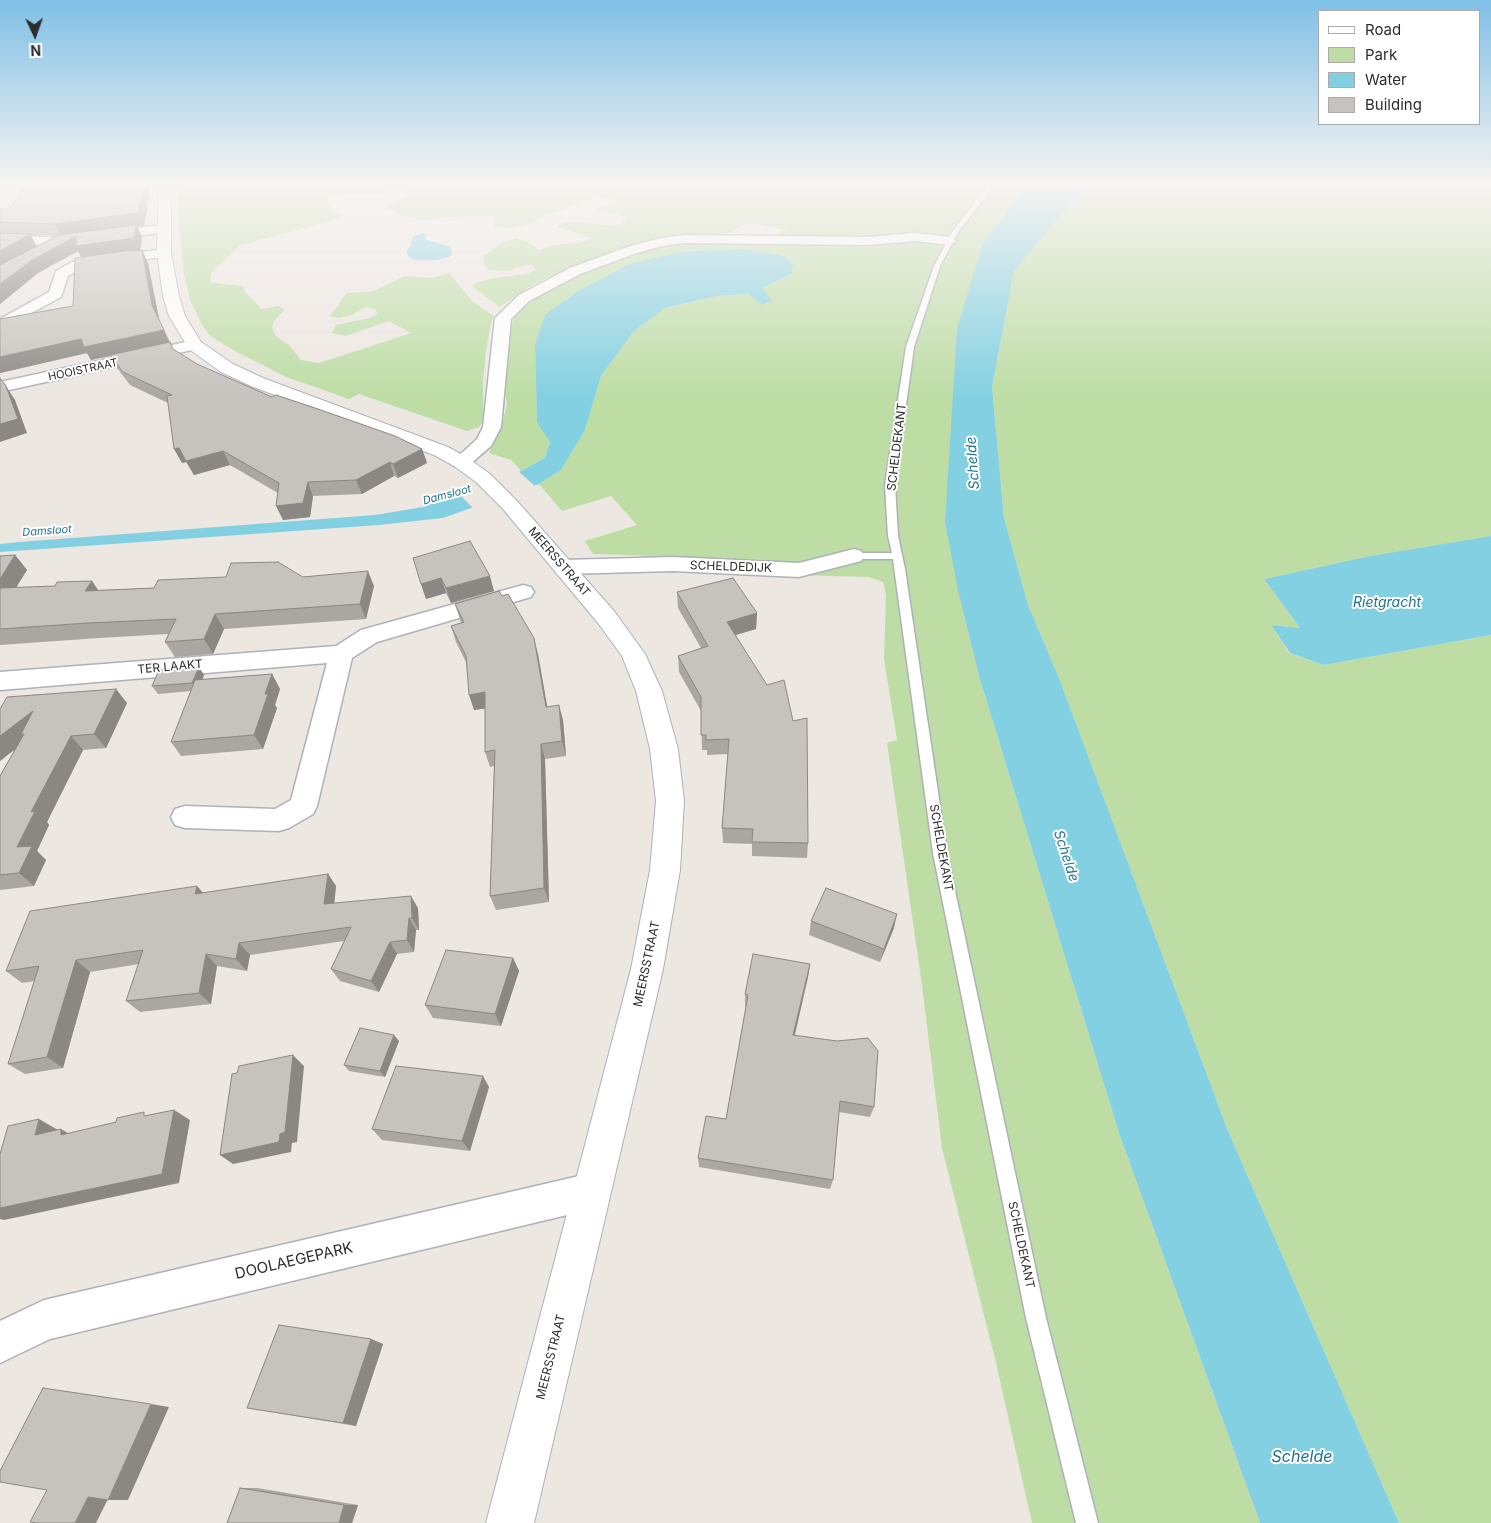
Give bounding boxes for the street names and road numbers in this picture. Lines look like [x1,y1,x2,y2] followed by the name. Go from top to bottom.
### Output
[47,356,119,384] street label: HOOISTRAAT
[884,402,910,492] street label: SCHELDEKANT
[525,524,593,600] street label: MEERSSTRAAT
[690,558,772,576] street label: SCHELDEDIJK
[137,657,203,677] street label: TER LAAKT
[926,803,956,893] street label: SCHELDEKANT
[631,920,663,1008] street label: MEERSSTRAAT
[1005,1200,1037,1290] street label: SCHELDEKANT
[233,1239,355,1283] street label: DOOLAEGEPARK
[533,1313,569,1401] street label: MEERSSTRAAT

